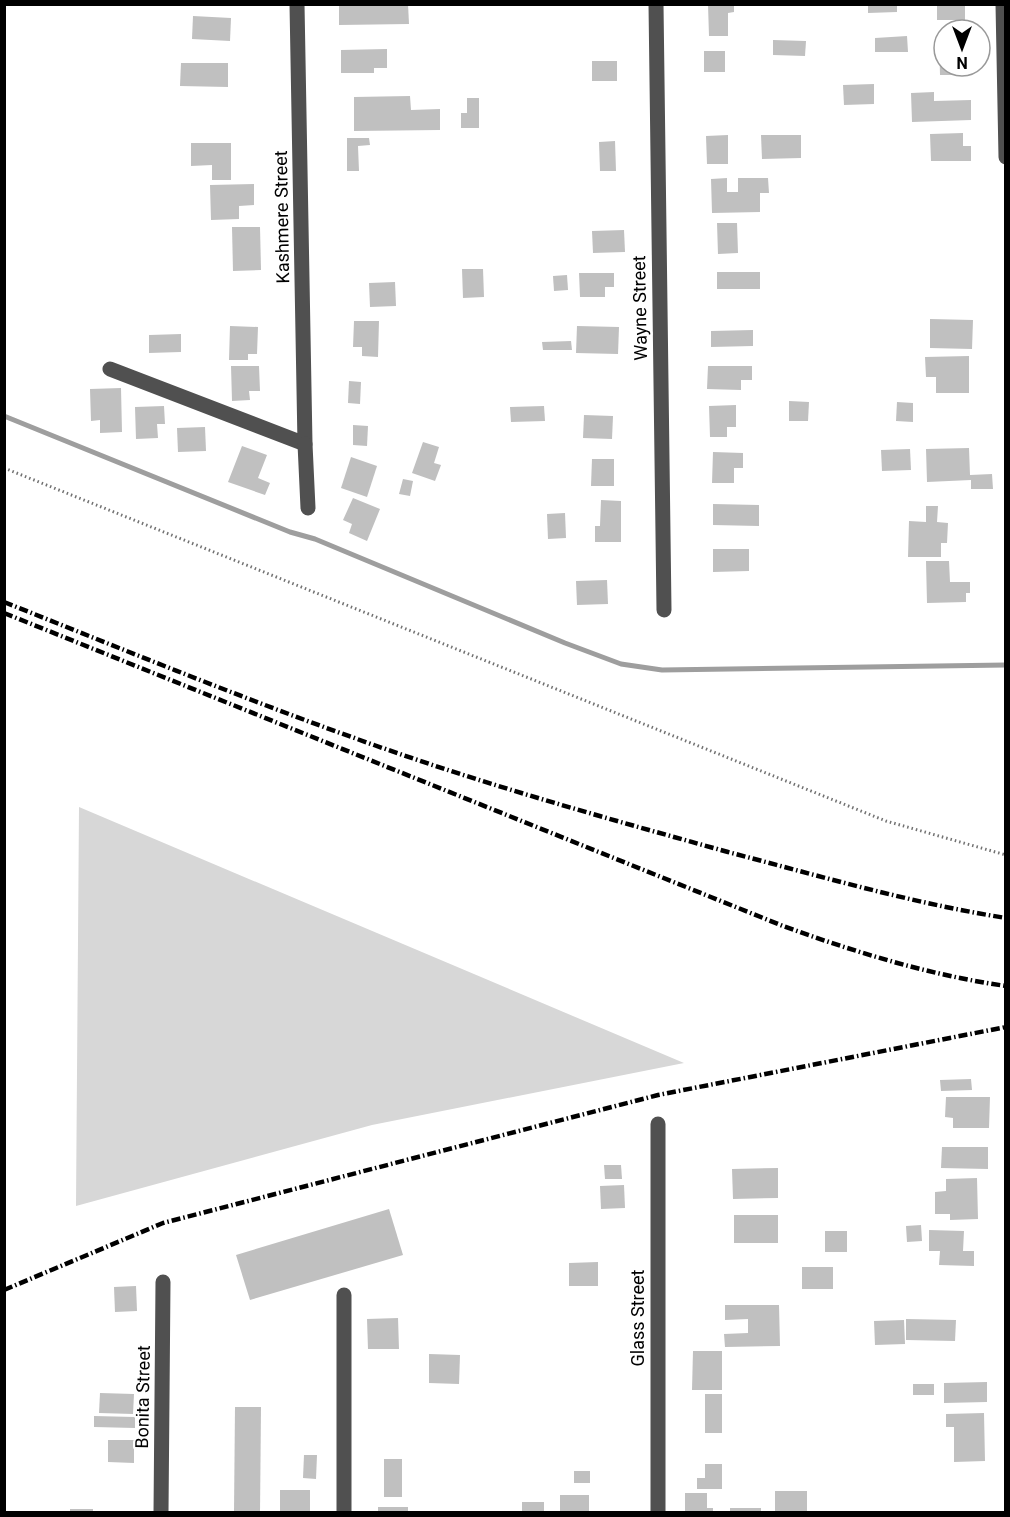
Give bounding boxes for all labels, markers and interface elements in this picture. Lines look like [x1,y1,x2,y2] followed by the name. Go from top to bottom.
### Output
[932,18,992,78] north arrow
[956,53,968,72] text: N
[270,150,293,284] street label: Kashmere Street
[628,255,651,361] street label: Wayne Street
[627,1269,648,1366] street label: Glass Street
[131,1345,154,1449] street label: Bonita Street

